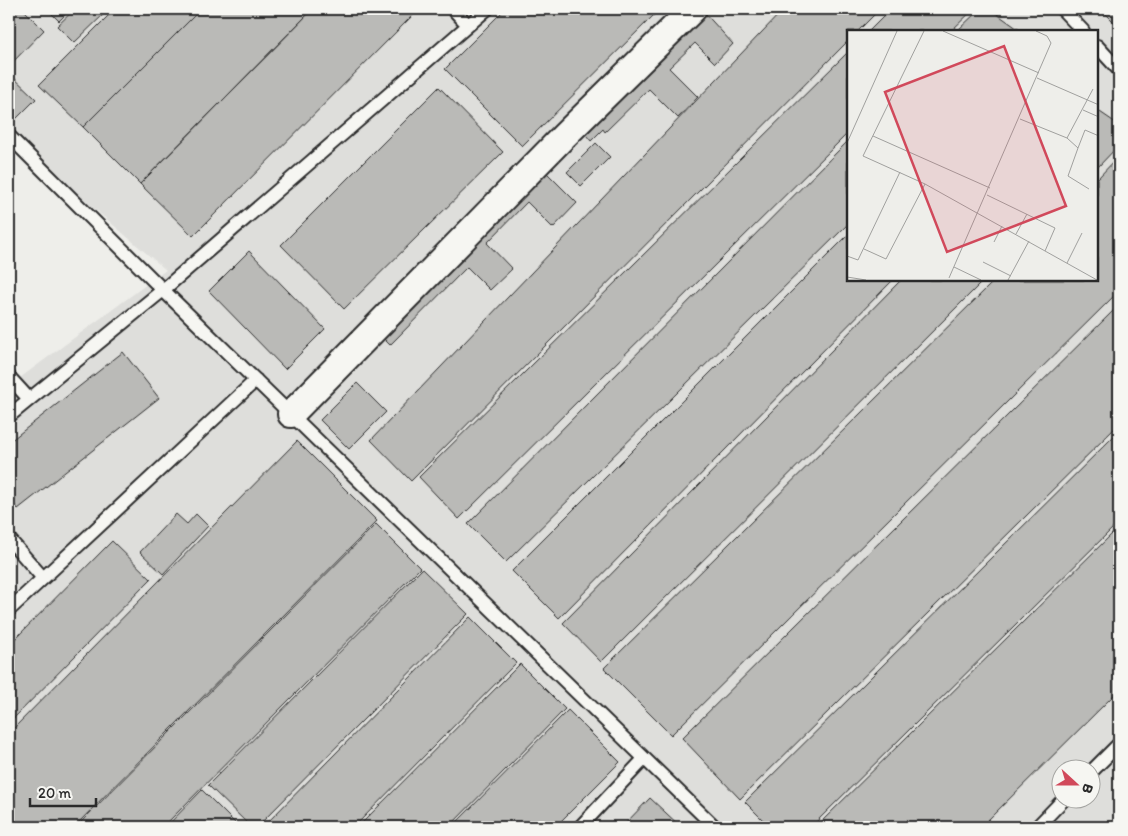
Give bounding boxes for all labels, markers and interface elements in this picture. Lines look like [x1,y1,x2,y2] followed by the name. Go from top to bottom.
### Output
[847,30,1098,281] inset map
[1050,758,1100,808] north arrow
[30,776,96,808] scale bar
[1078,781,1097,796] text: B
[38,784,72,802] text: 20 m

